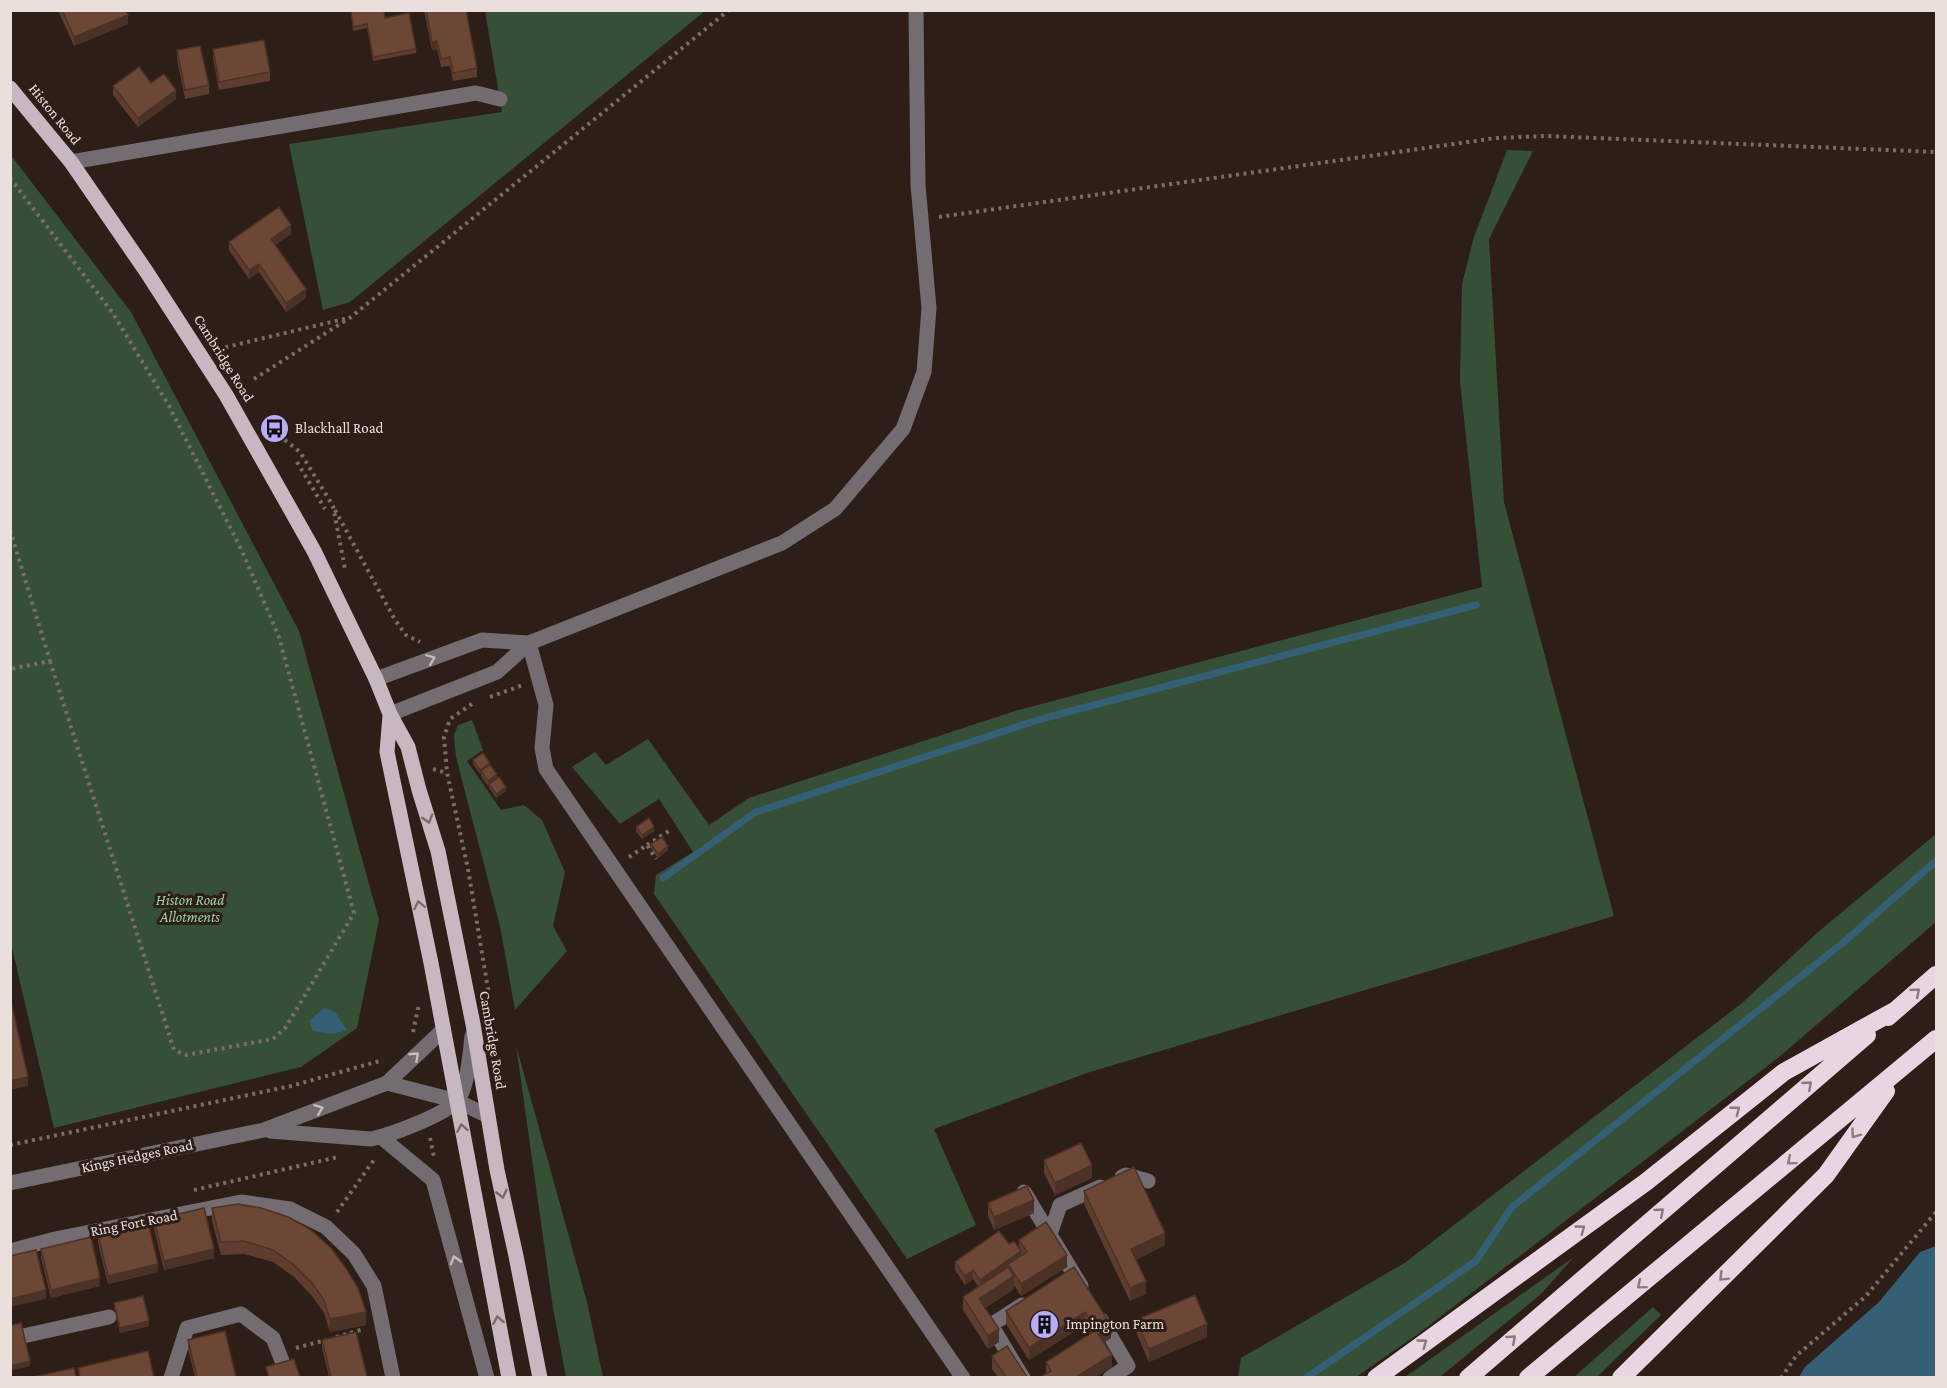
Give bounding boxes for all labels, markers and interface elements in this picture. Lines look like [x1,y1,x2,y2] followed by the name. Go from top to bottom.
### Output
[26,81,84,148] street label: Histon Road
[190,312,257,405] street label: Cambridge Road
[258,412,290,444] bus stop icon: Blackhall Road
[295,420,384,436] place label: Blackhall Road
[425,653,436,666] one-way arrow
[421,813,433,824] one-way arrow
[156,892,225,925] park label: Histon Road Allotments
[413,901,426,911] one-way arrow
[1909,988,1920,999] one-way arrow
[475,990,510,1091] street label: Cambridge Road
[409,1052,419,1063] one-way arrow
[1801,1081,1812,1092] one-way arrow
[313,1104,324,1116] one-way arrow
[1729,1107,1740,1118] one-way arrow
[456,1124,469,1134] one-way arrow
[1851,1128,1862,1139] one-way arrow
[80,1136,195,1177] street label: Kings Hedges Road
[1787,1153,1798,1164] one-way arrow
[495,1189,508,1199] one-way arrow
[89,1207,179,1240] street label: Ring Fort Road
[1653,1208,1664,1219] one-way arrow
[1574,1225,1585,1236] one-way arrow
[450,1256,462,1266] one-way arrow
[1719,1271,1730,1281] one-way arrow
[1637,1277,1648,1288] one-way arrow
[1029,1308,1061,1340] building icon: Impington Farm
[492,1315,505,1325] one-way arrow
[1066,1316,1164,1333] place label: Impington Farm
[1505,1336,1516,1347] one-way arrow
[1416,1339,1427,1350] one-way arrow

